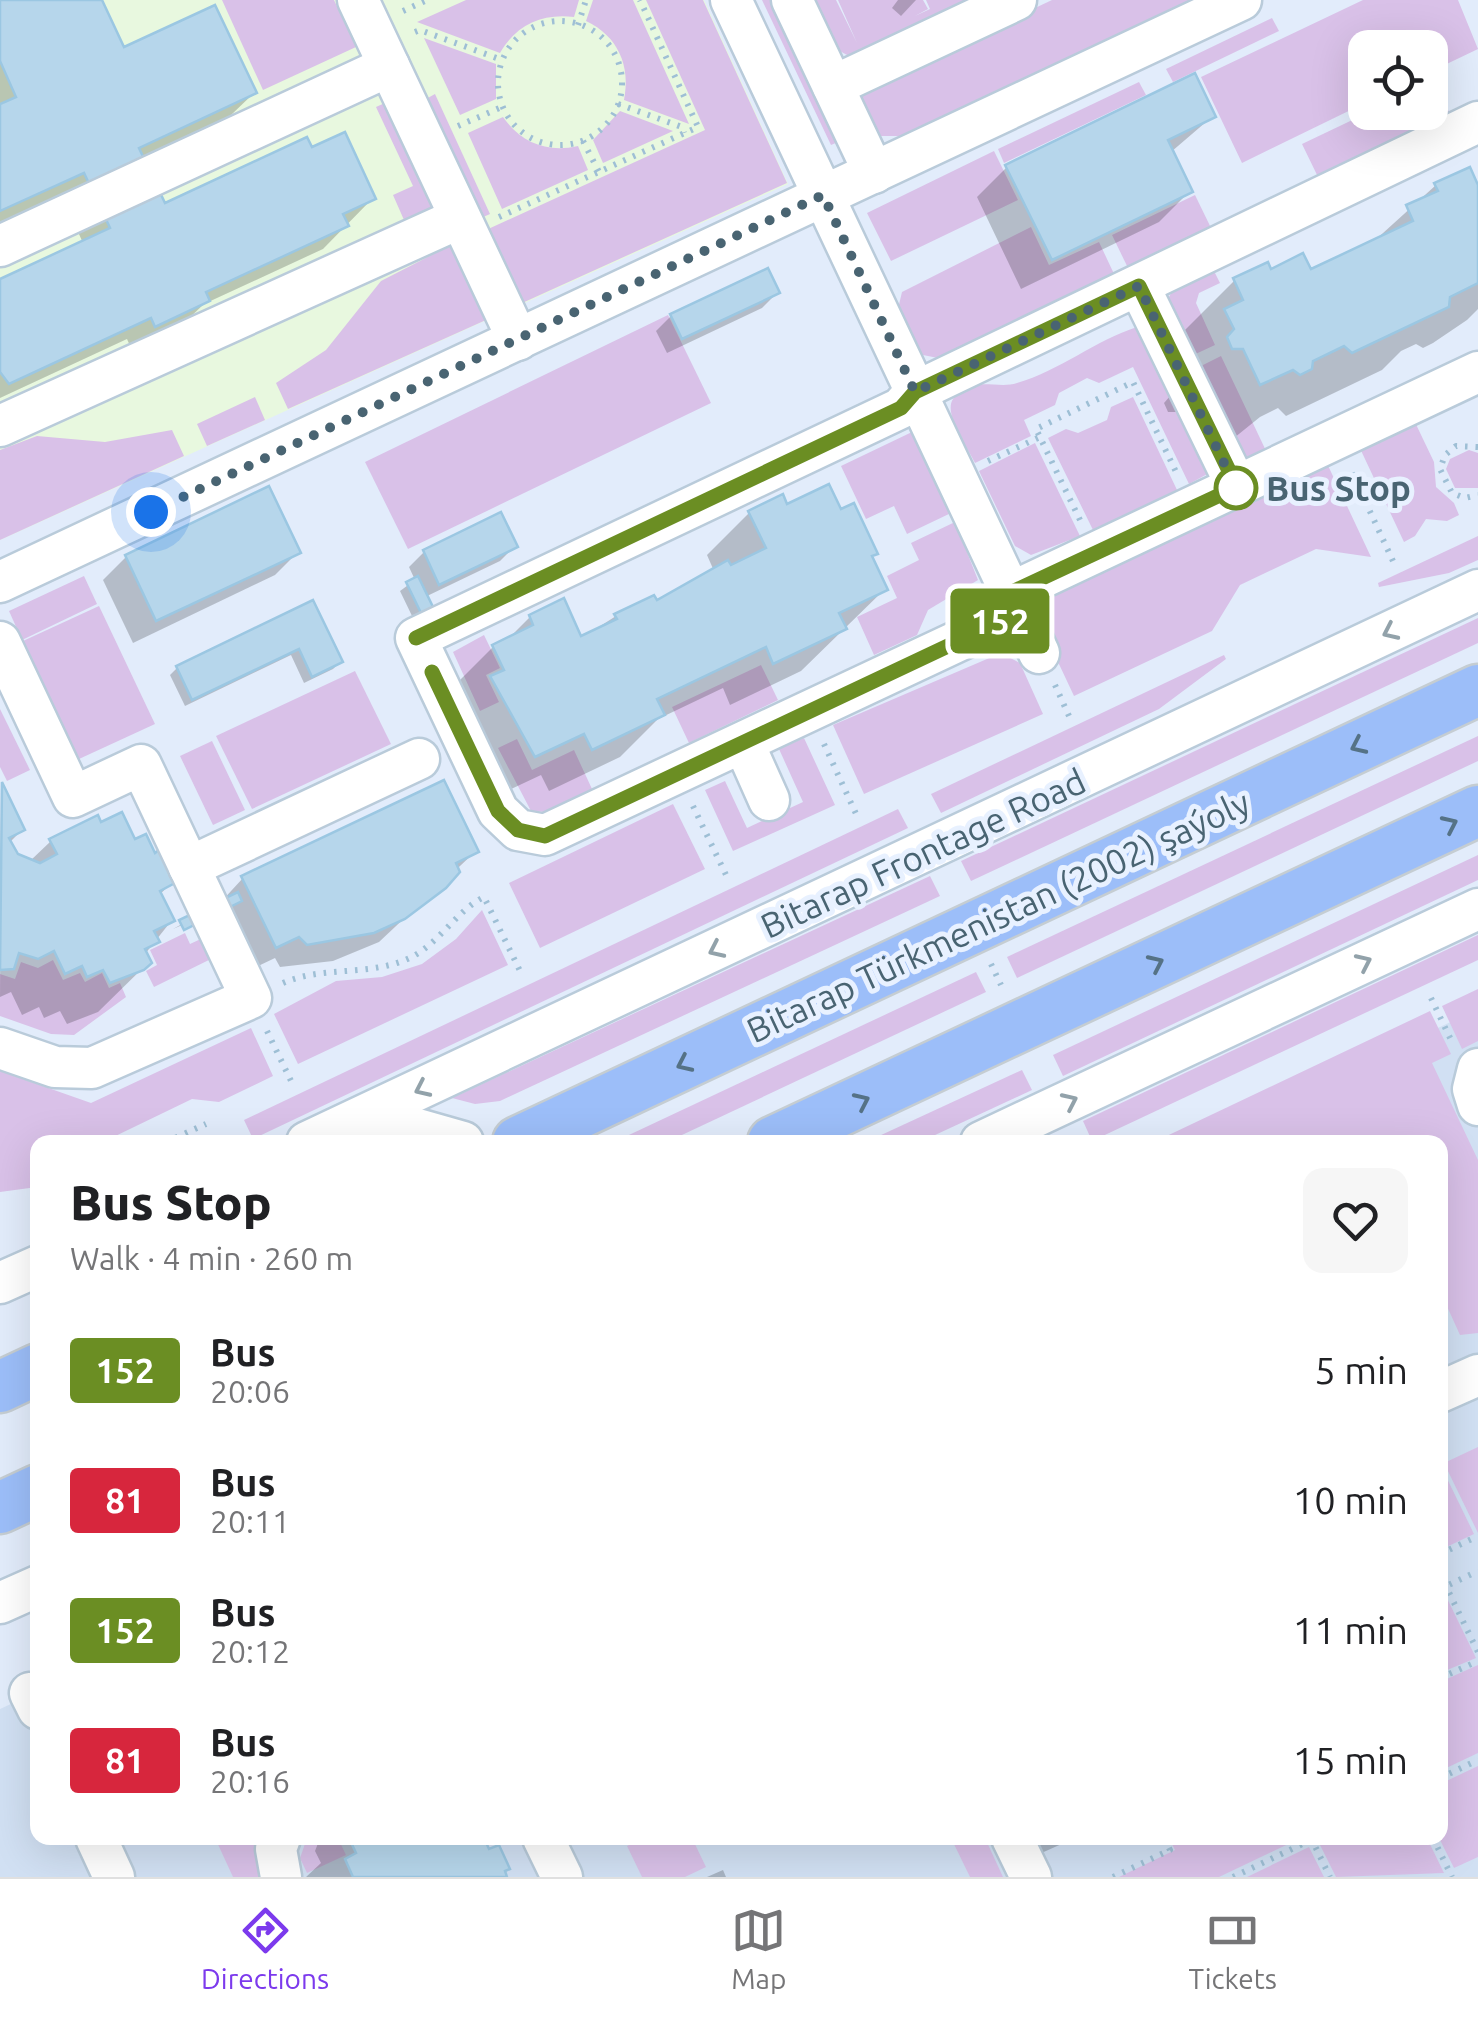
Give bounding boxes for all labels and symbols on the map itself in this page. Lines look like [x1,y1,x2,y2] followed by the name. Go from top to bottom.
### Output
[1215,467,1257,509] marker: Bus Stop
[1266,468,1411,508] place label: Bus Stop
[126,487,176,537] your location
[942,588,1058,654] line badge: 152
[1382,620,1400,640] one-way arrow
[1350,734,1368,754] one-way arrow
[754,760,1092,946] street label: Bitarap Frontage Road
[740,782,1256,1050] street label: Bitarap Türkmenistan (2002) şaýoly
[1440,817,1458,837] one-way arrow
[708,938,726,958] one-way arrow
[1146,955,1164,975] one-way arrow
[1353,955,1371,975] one-way arrow
[676,1052,694,1072] one-way arrow
[415,1077,433,1097] one-way arrow
[852,1093,870,1113] one-way arrow
[1059,1093,1077,1113] one-way arrow

